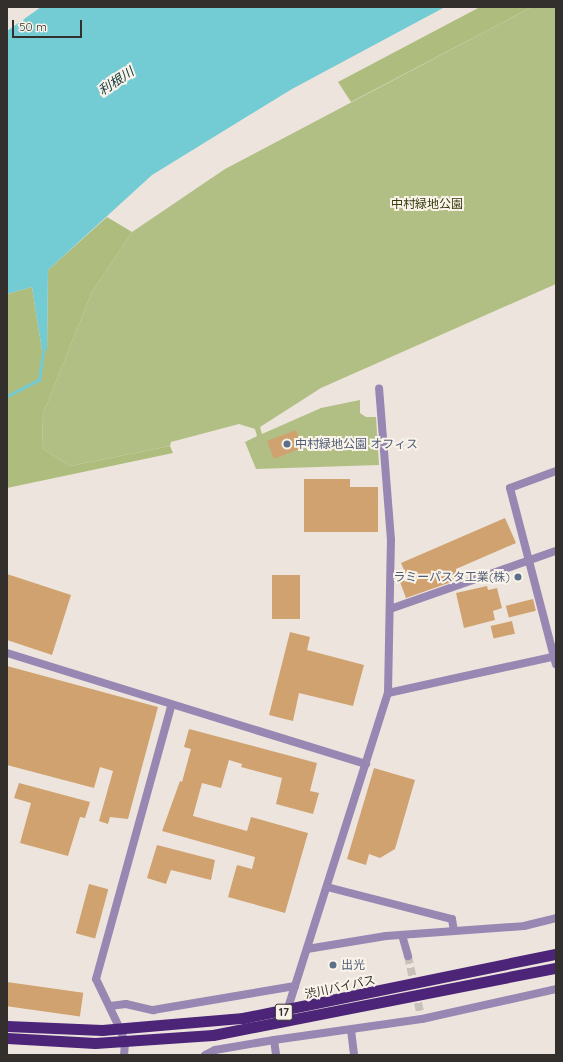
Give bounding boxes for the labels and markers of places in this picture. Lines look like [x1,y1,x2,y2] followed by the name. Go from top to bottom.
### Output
[295,437,418,451] place label: 中村緑地公園 オフィス
[282,439,292,449] marker: 中村緑地公園 オフィス
[393,570,510,584] place label: ラミーパスタ工業(株)
[513,572,523,582] marker: ラミーパスタ工業(株)
[341,958,365,972] place label: 出光
[328,960,338,970] marker: 出光

